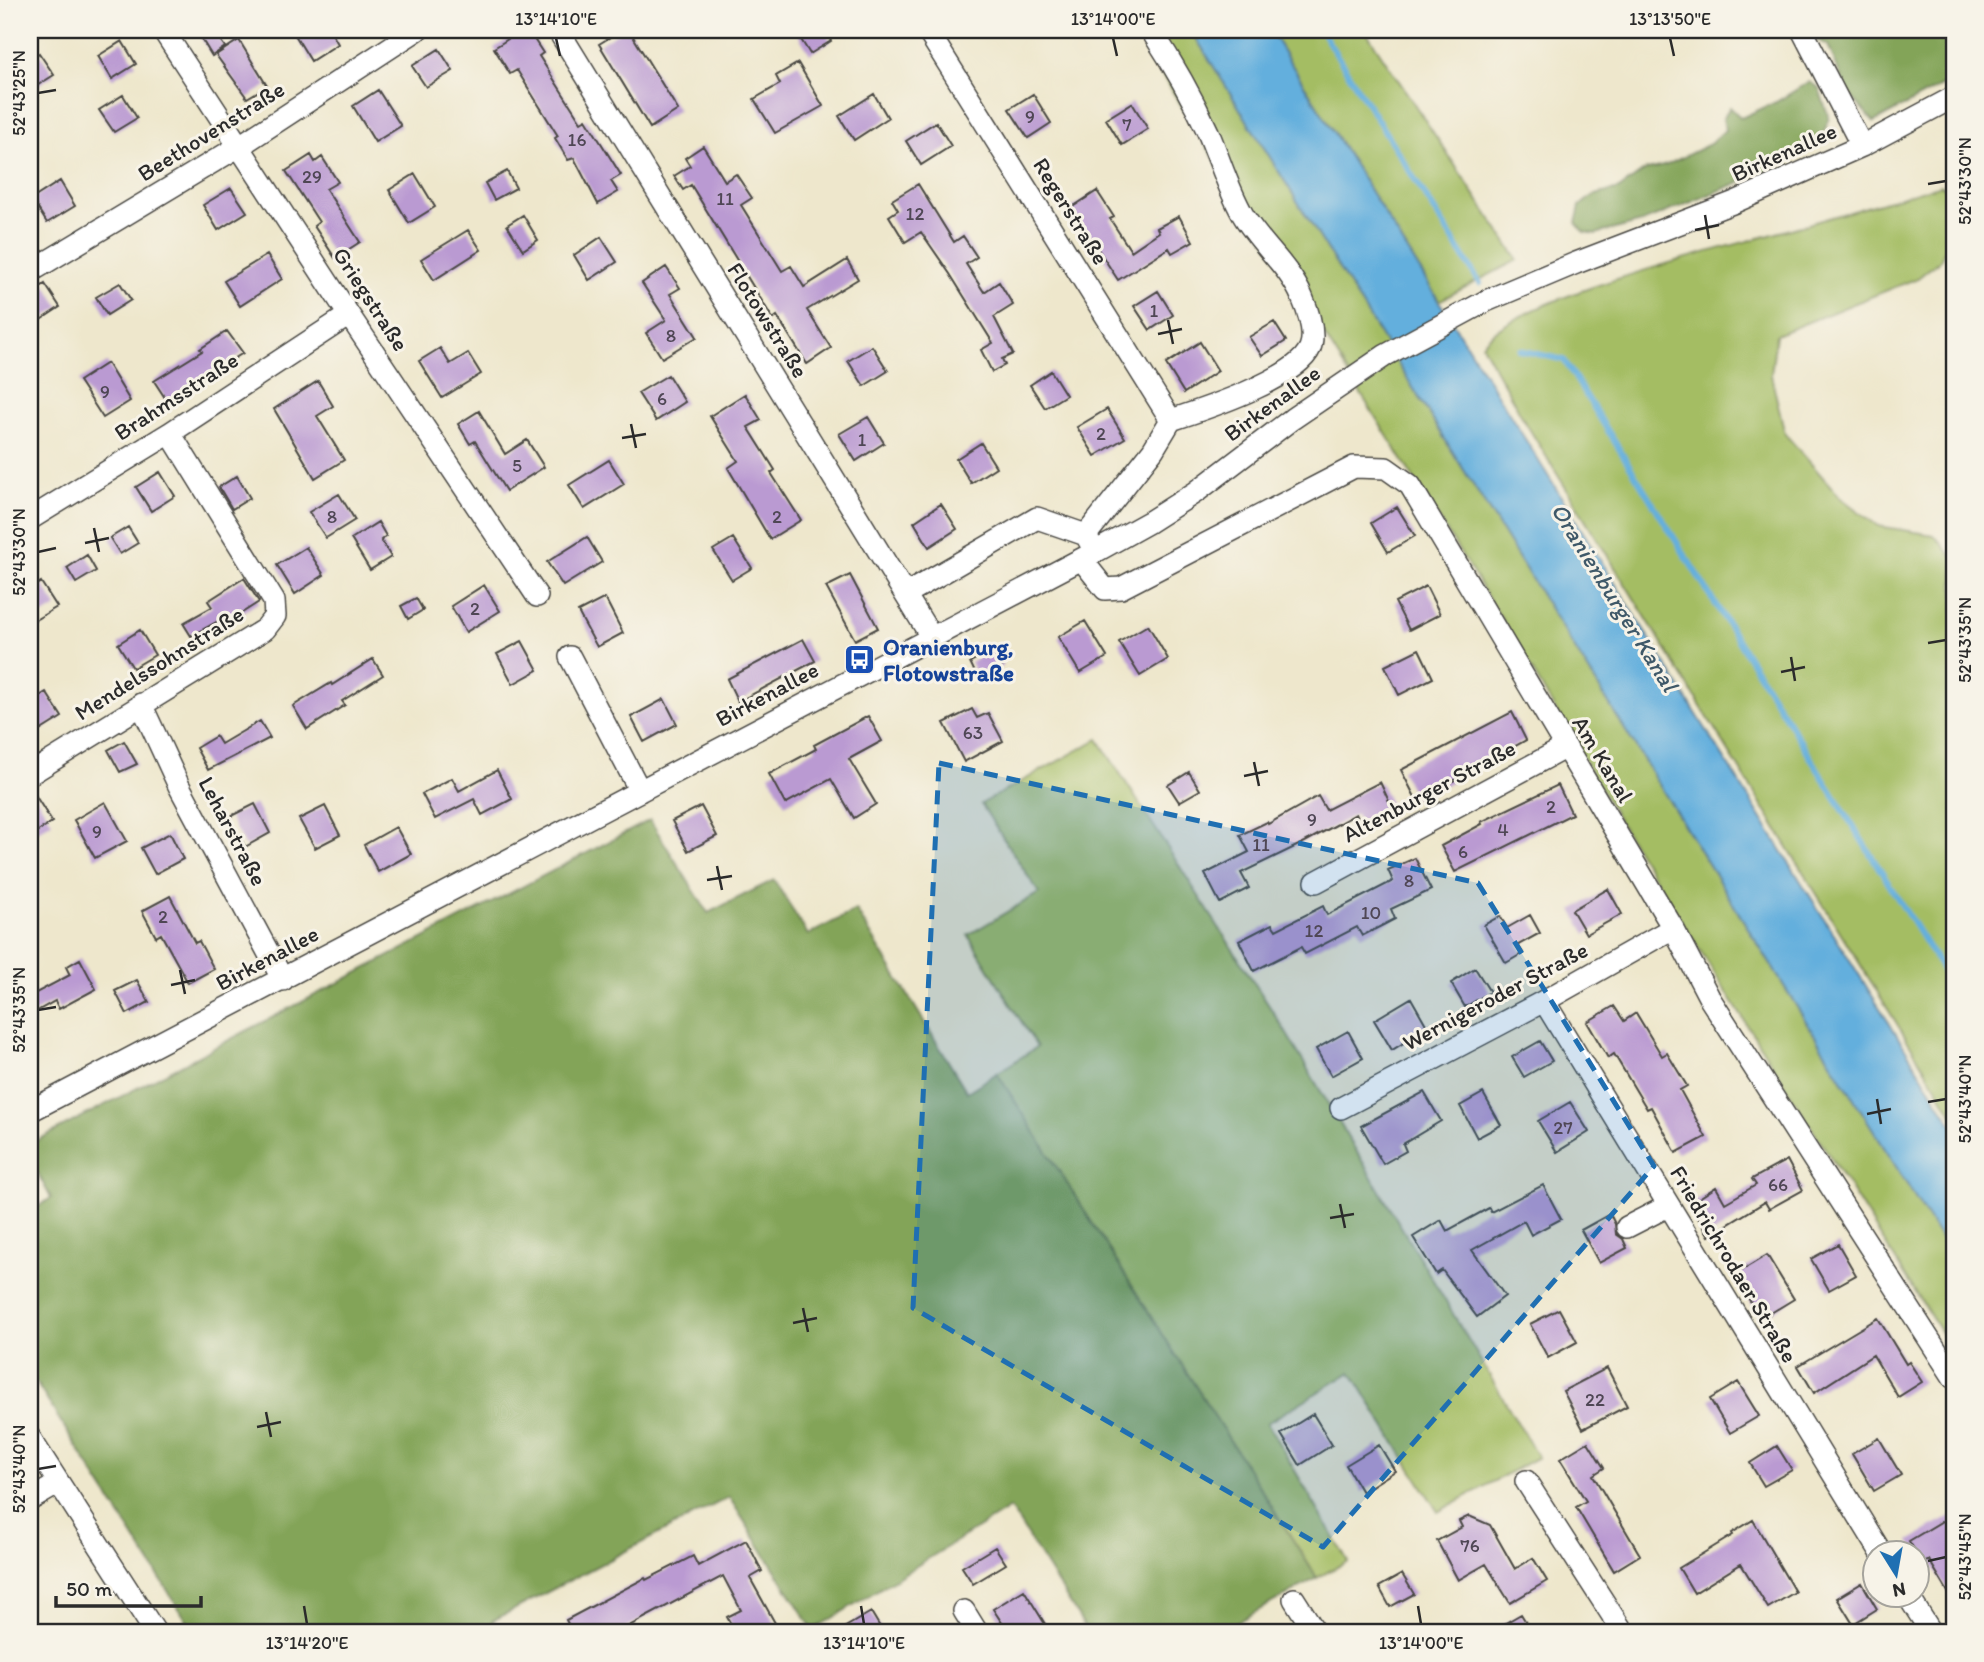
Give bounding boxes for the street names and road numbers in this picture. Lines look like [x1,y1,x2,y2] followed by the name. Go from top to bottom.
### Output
[132,75,290,187] street label: Beethovenstraße
[1727,116,1841,188] street label: Birkenallee
[1027,152,1115,270] street label: Regerstraße
[327,242,415,356] street label: Griegstraße
[721,257,815,383] street label: Flotowstraße
[109,345,243,447] street label: Brahmsstraße
[1218,359,1326,447] street label: Birkenallee
[69,600,249,726] street label: Mendelssohnstraße
[711,655,823,733] street label: Birkenallee
[1566,711,1640,808] street label: Am Kanal
[1338,734,1520,848] street label: Altenburger Straße
[193,772,273,890] street label: Leharstraße
[211,919,323,997] street label: Birkenallee
[1398,935,1592,1057] street label: Wernigeroder Straße
[1664,1160,1804,1368] street label: Friedrichrodaer Straße

